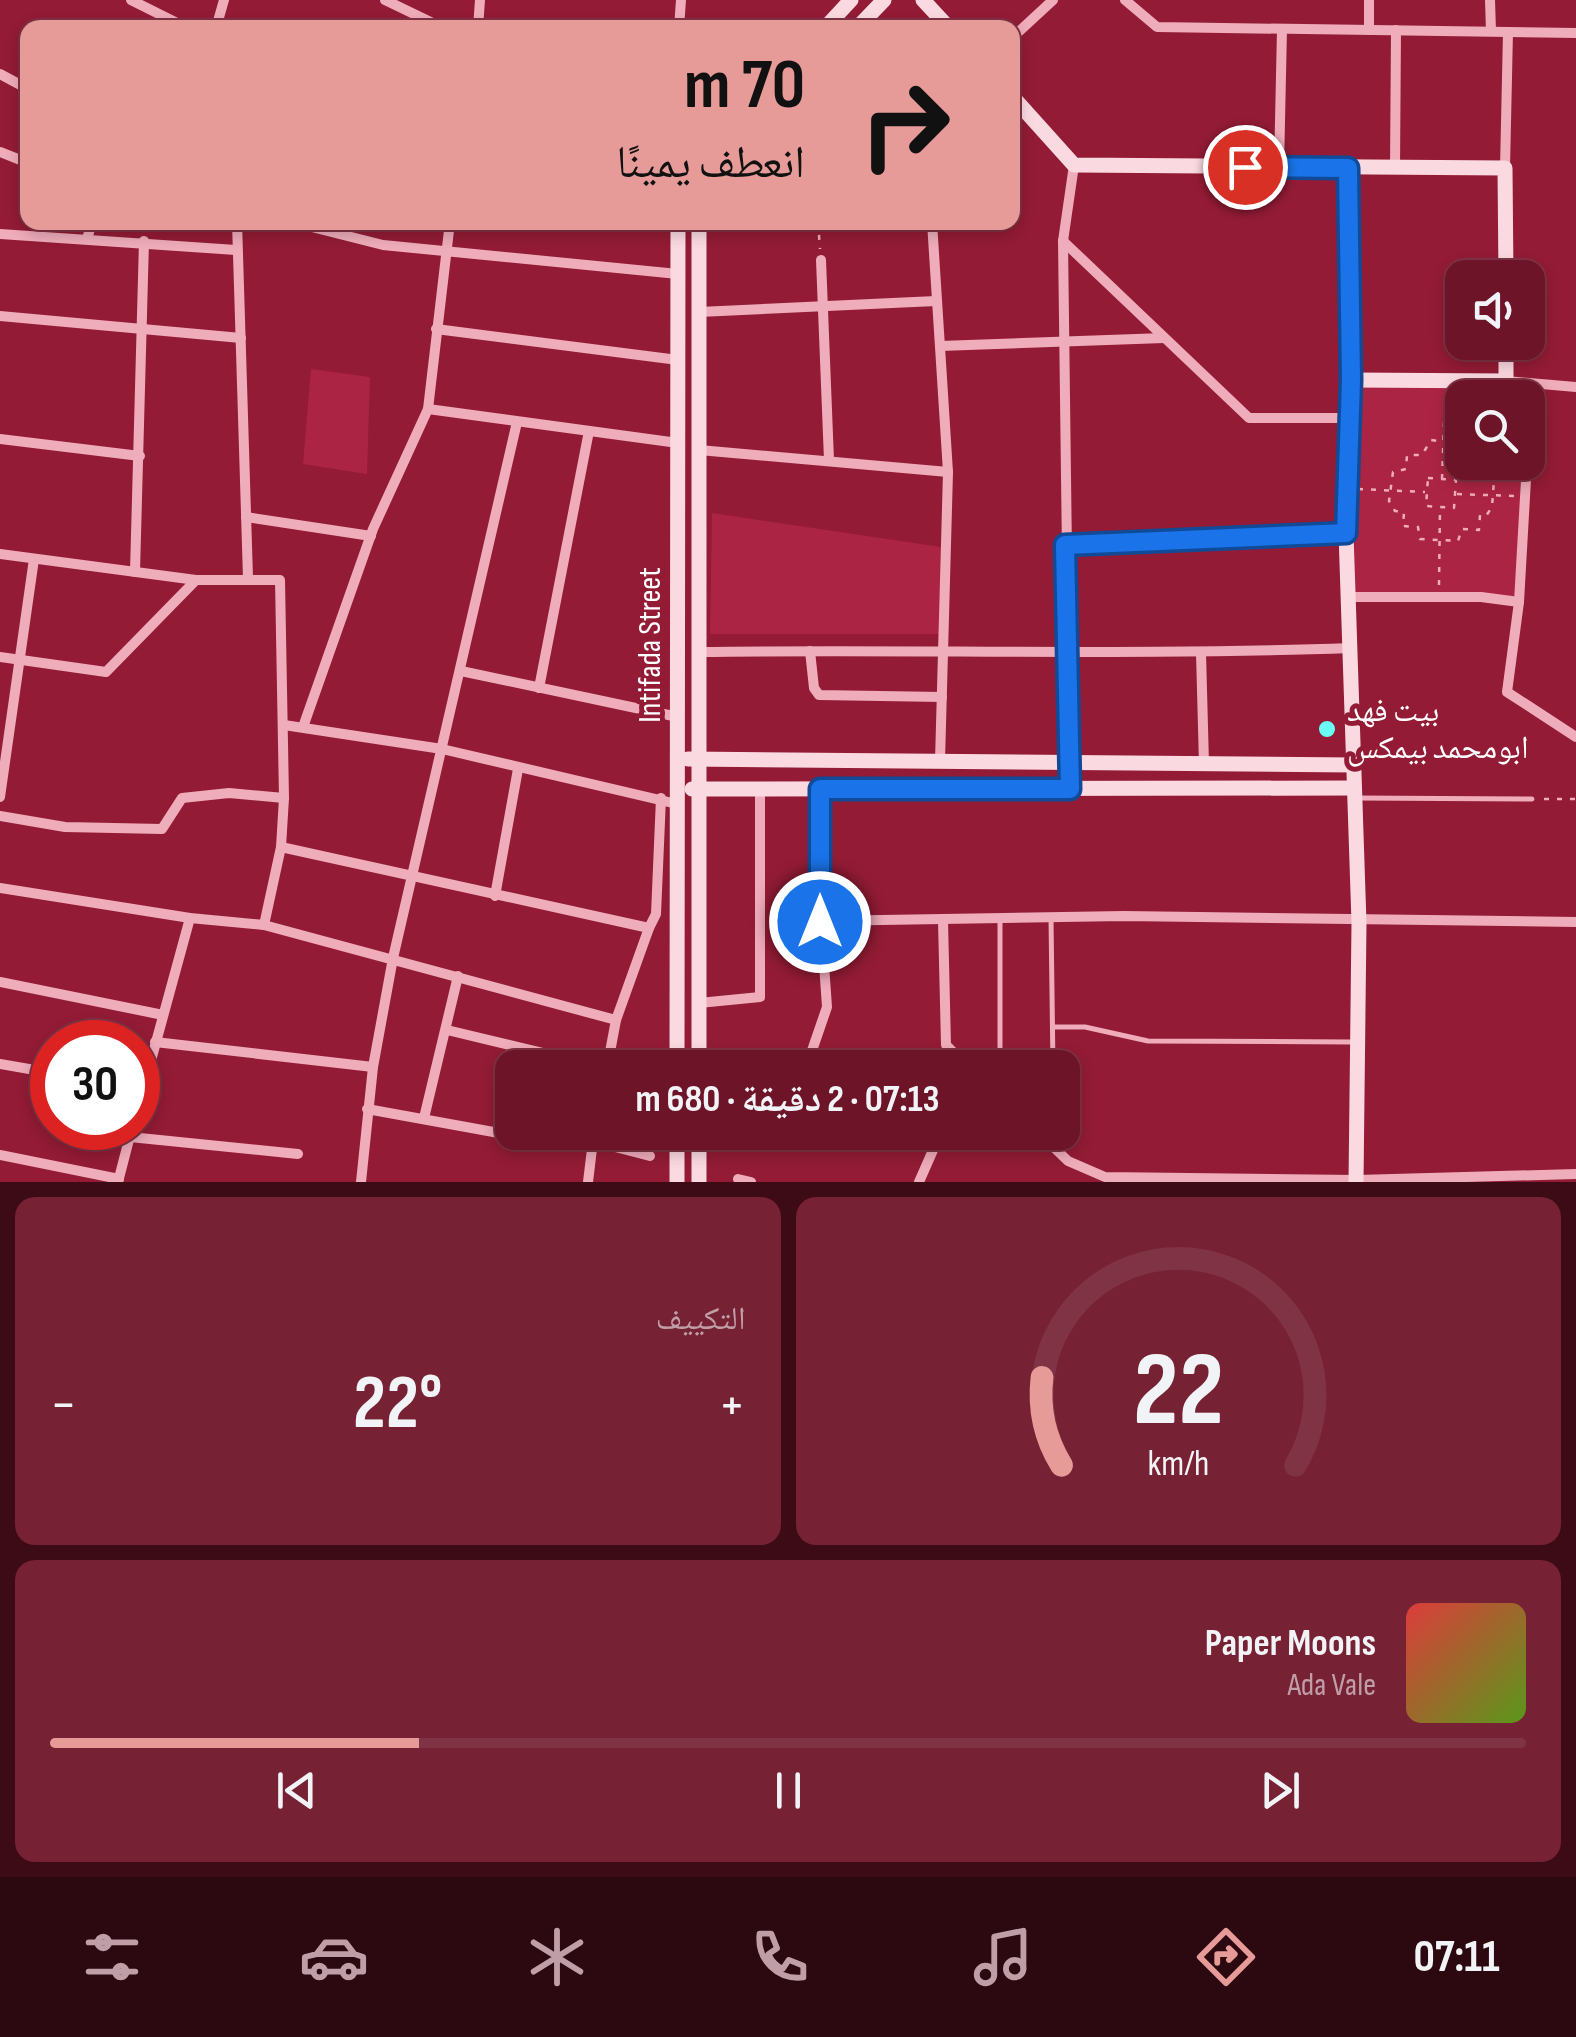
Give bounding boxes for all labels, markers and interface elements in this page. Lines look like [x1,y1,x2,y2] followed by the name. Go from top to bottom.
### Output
[684,44,805,128] text: 70 m
[840,60,970,190] icon: right
[1203,125,1288,210] pin
[616,136,805,191] text: انعطف يمينًا
[1218,140,1273,195] icon: arrive
[1445,260,1545,480] map controls
[1445,260,1545,360] button: sound
[1445,380,1545,480] button: search
[631,567,670,723] street label: Intifada Street
[1347,692,1529,768] place label: بيت فهد ابومحمد بيمكس
[1316,718,1338,740] marker: بيت فهد ابومحمد بيمكس
[768,870,872,974] position arrow
[30,1020,160,1150] speed limit sign: 30
[635,1077,940,1122] text: 07:13 · 2 دقيقة · 680 m
[656,1300,746,1339] text: التكييف
[1133,1329,1224,1454] text: 22
[353,1359,442,1450] text: 22°
[50,1372,77,1439] text: −
[719,1372,746,1439] text: +
[1147,1443,1209,1486] text: km/h
[1205,1621,1376,1666] text: Paper Moons
[1287,1666,1376,1705] text: Ada Vale
[269,1763,324,1818] icon: previous
[761,1763,816,1818] icon: pause
[1253,1763,1308,1818] icon: next
[77,1922,147,1992] icon: filters
[299,1922,369,1992] icon: car
[522,1922,592,1992] icon: climate
[745,1922,815,1992] icon: phone
[968,1922,1038,1992] icon: music
[1191,1922,1261,1992] icon: directions
[1413,1930,1500,1985] text: 07:11

